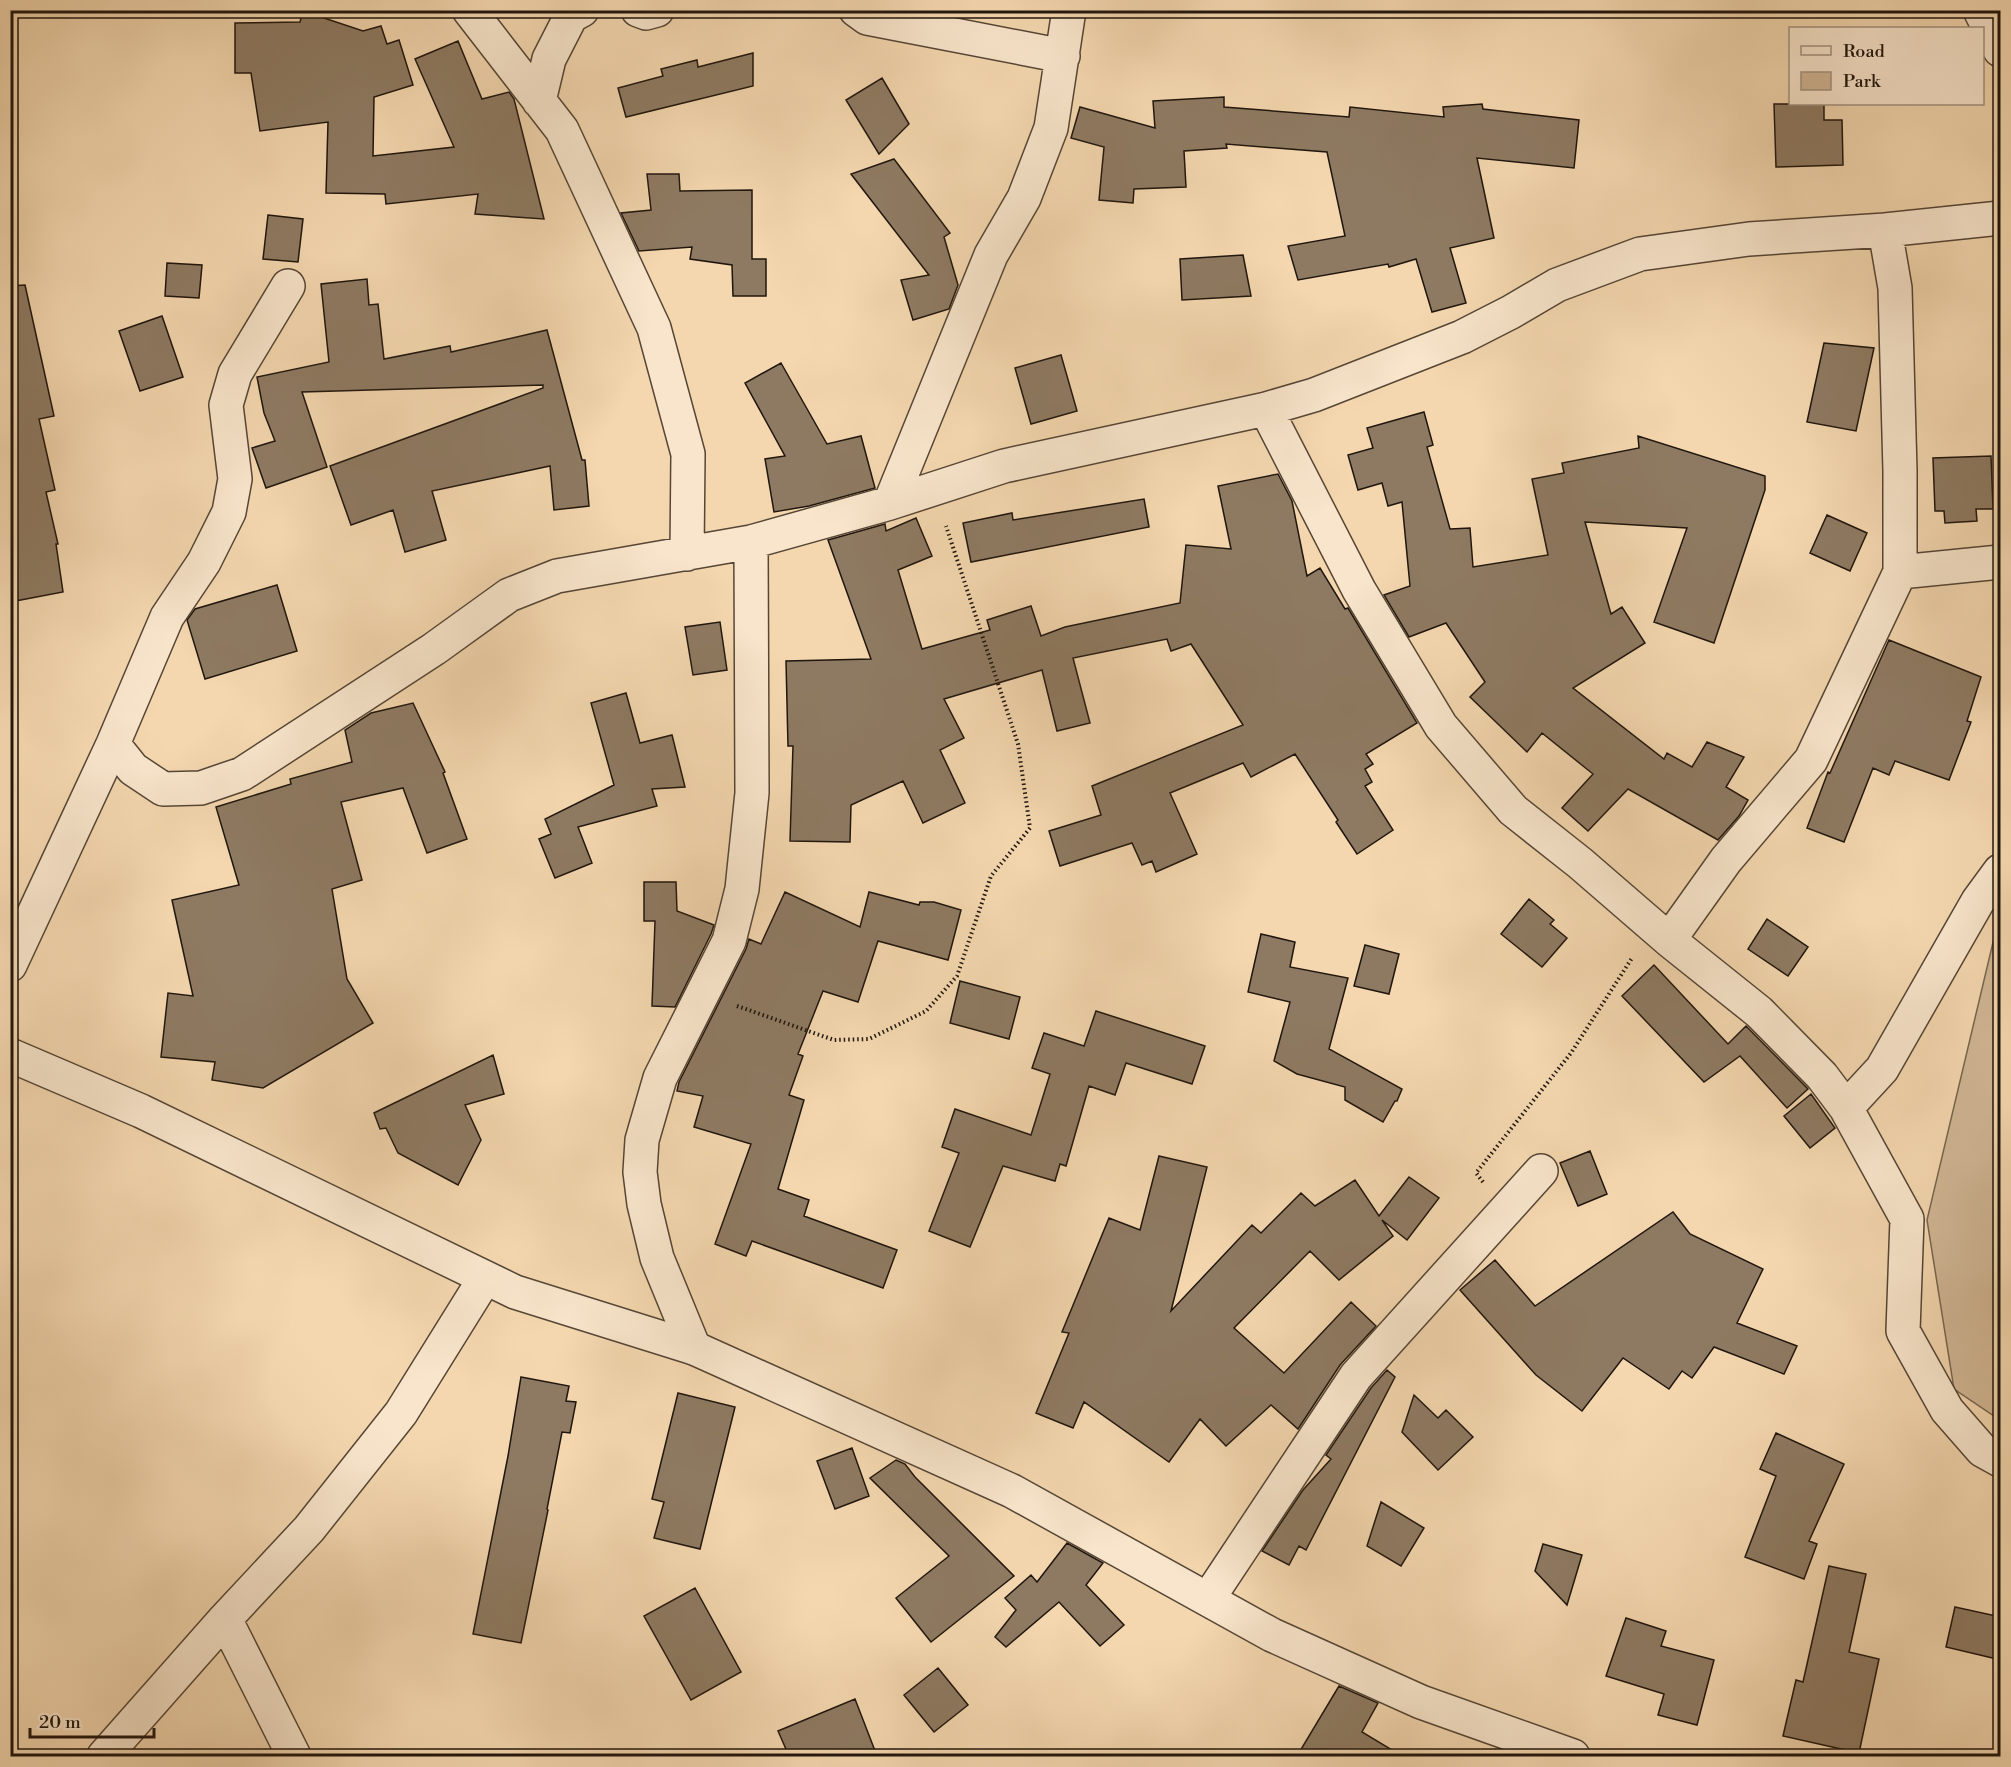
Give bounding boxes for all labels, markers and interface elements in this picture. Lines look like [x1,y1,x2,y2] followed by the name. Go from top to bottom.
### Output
[1789,27,1984,105] legend
[1843,40,1886,63] text: Road
[1843,70,1882,93] text: Park
[30,1701,154,1739] scale bar
[39,1711,81,1734] text: 20 m

